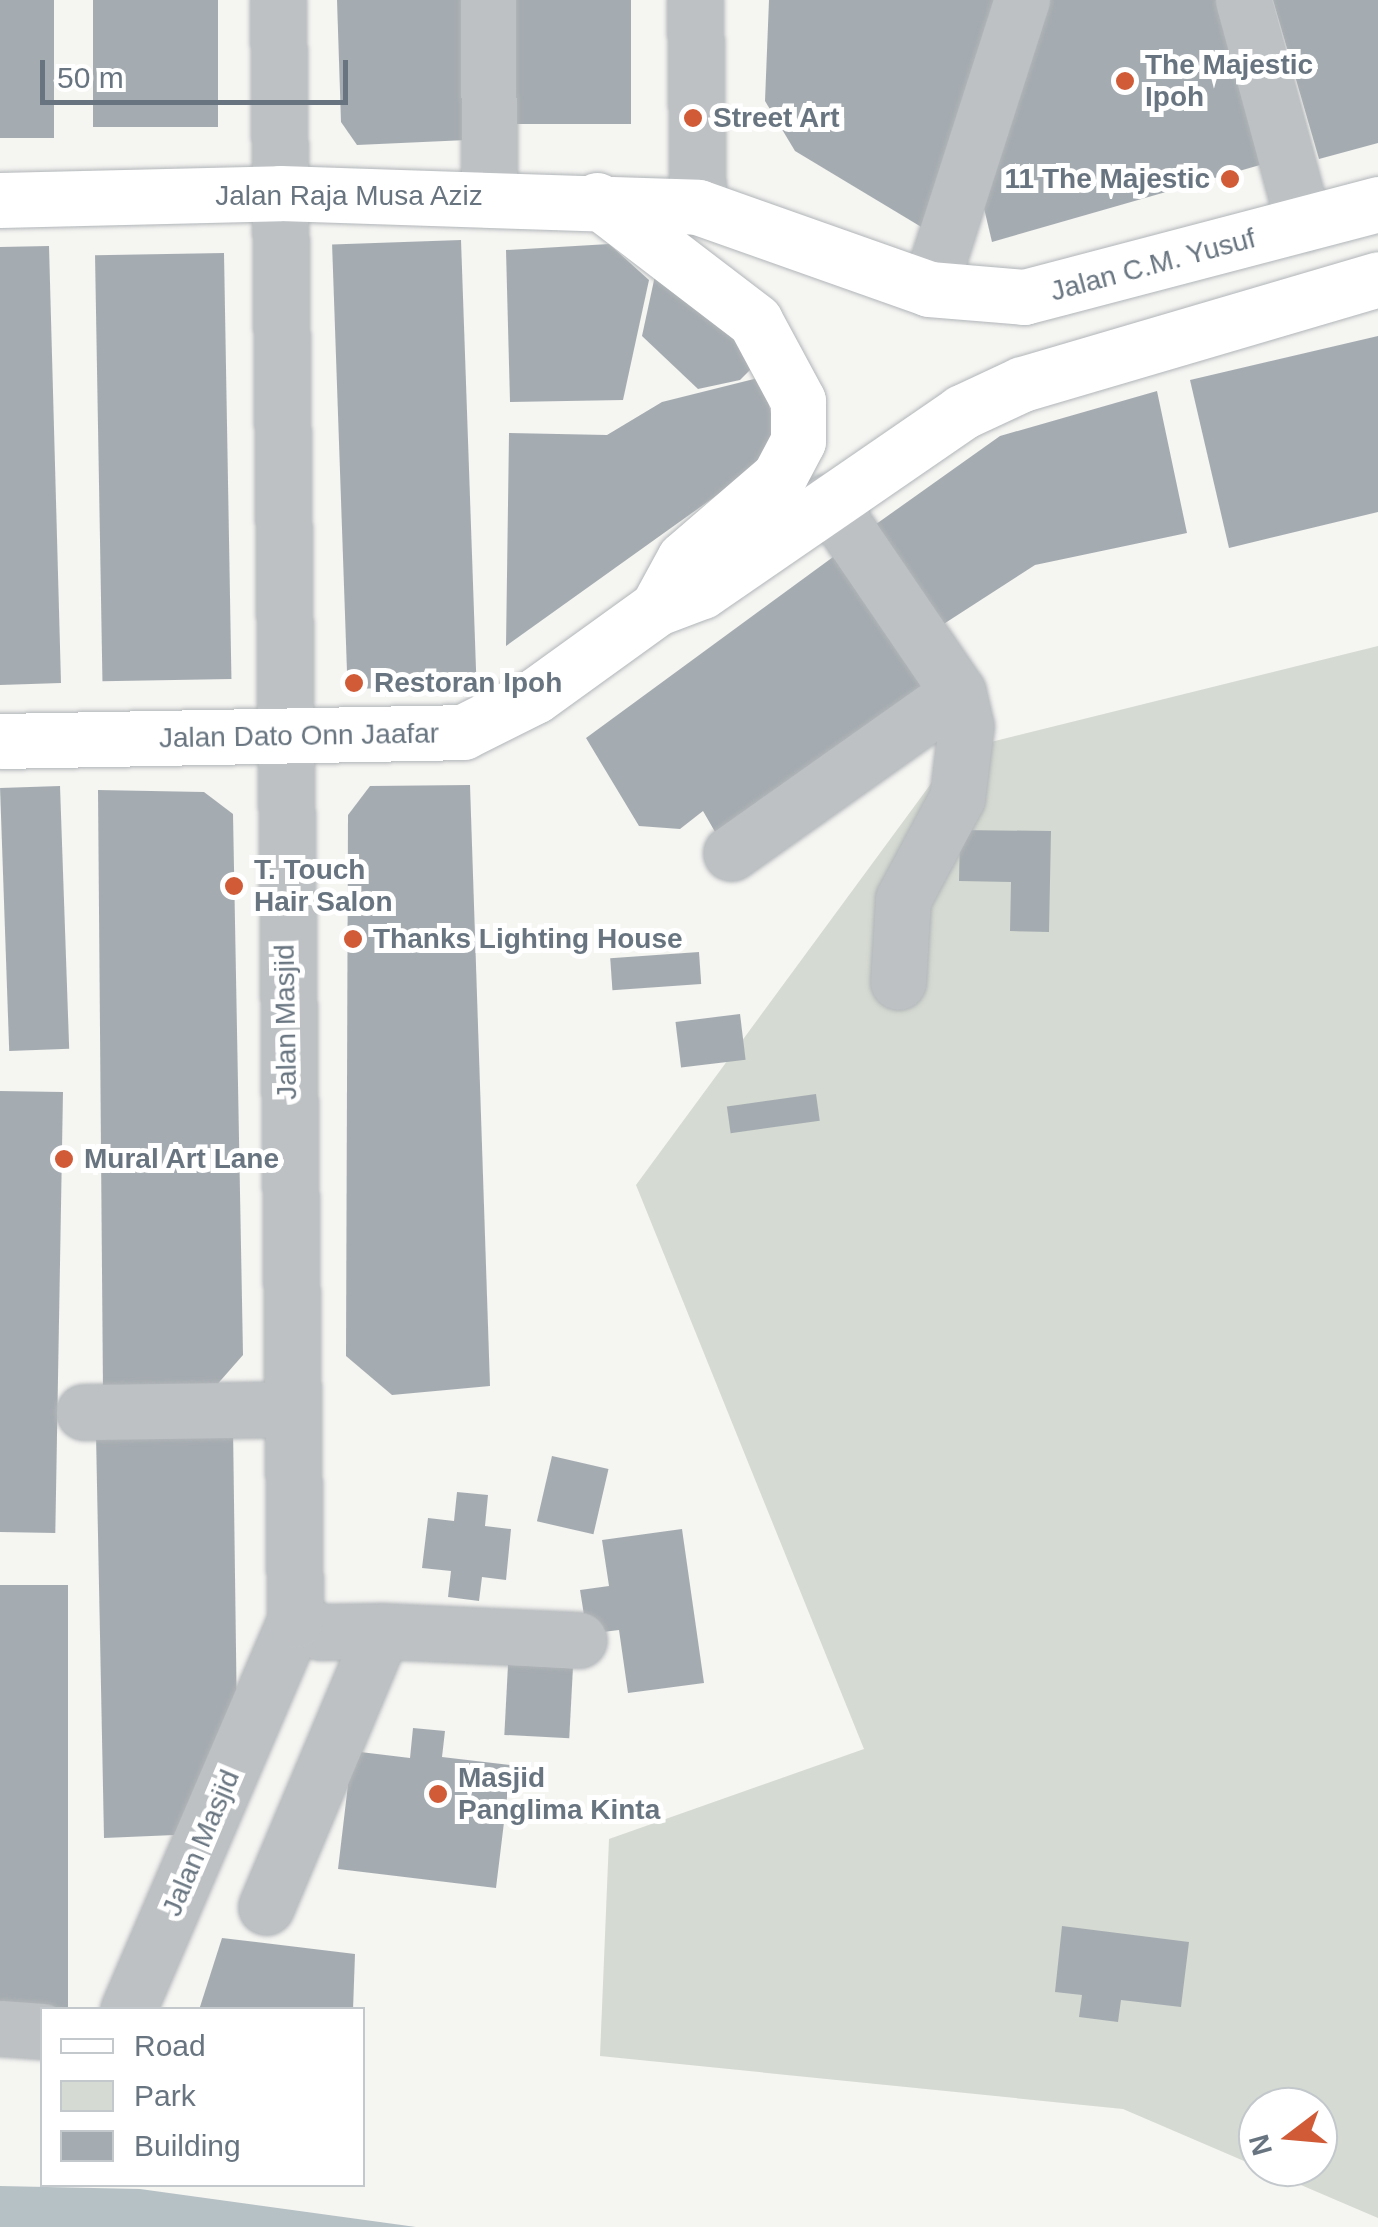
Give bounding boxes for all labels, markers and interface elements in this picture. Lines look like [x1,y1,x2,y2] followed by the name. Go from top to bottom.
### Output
[45,40,352,102] scale bar
[1145,48,1313,114] place label: The Majestic Ipoh
[57,61,124,94] text: 50 m
[1114,70,1136,92] marker: The Majestic Ipoh
[713,101,841,135] place label: Street Art
[682,107,704,129] marker: Street Art
[1005,162,1210,196] place label: 11 The Majestic
[1219,168,1241,190] marker: 11 The Majestic
[214,179,484,213] street label: Jalan Raja Musa Aziz
[1046,221,1260,309] street label: Jalan C.M. Yusuf
[374,666,562,700] place label: Restoran Ipoh
[343,672,365,694] marker: Restoran Ipoh
[159,717,439,755] street label: Jalan Dato Onn Jaafar
[254,853,392,919] place label: T. Touch Hair Salon
[223,875,245,897] marker: T. Touch Hair Salon
[373,922,683,956] place label: Thanks Lighting House
[342,928,364,950] marker: Thanks Lighting House
[268,944,304,1100] street label: Jalan Masjid
[84,1142,280,1176] place label: Mural Art Lane
[53,1148,75,1170] marker: Mural Art Lane
[458,1761,660,1827] place label: Masjid Panglima Kinta
[155,1765,247,1921] street label: Jalan Masjid
[427,1783,449,1805] marker: Masjid Panglima Kinta
[40,2007,365,2187] legend
[134,2029,206,2062] text: Road
[134,2079,196,2112] text: Park
[1238,2087,1338,2187] north arrow
[134,2129,241,2162] text: Building
[1243,2131,1278,2159] text: N

